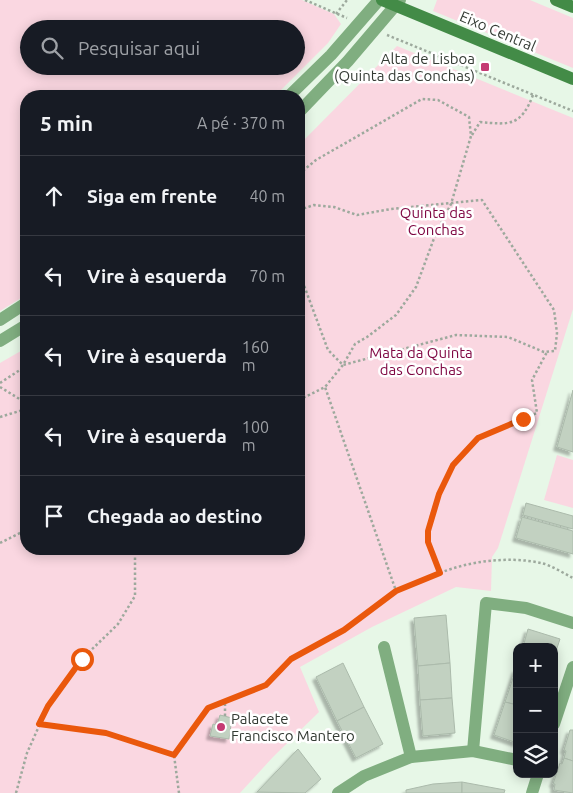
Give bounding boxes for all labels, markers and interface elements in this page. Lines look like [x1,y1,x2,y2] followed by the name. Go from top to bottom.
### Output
[457,7,539,55] street label: Eixo Central
[20,20,305,75] search box
[38,34,66,62] icon: search
[78,37,200,59] text: Pesquisar aqui
[334,50,475,84] place label: Alta de Lisboa (Quinta das Conchas)
[479,61,491,73] marker: Alta de Lisboa (Quinta das Conchas)
[40,111,93,135] text: 5 min
[197,114,285,132] text: A pé · 370 m
[40,182,68,210] icon: ahead
[87,185,217,207] text: Siga em frente
[249,187,285,205] text: 40 m
[400,204,472,238] park label: Quinta das Conchas
[40,262,68,290] icon: left
[87,265,227,287] text: Vire à esquerda
[249,267,285,285] text: 70 m
[242,338,269,374] text: 160 m
[40,342,68,370] icon: left
[369,344,473,378] park label: Mata da Quinta das Conchas
[87,345,227,367] text: Vire à esquerda
[512,408,535,431] route end
[242,418,269,454] text: 100 m
[40,422,68,450] icon: left
[87,425,227,447] text: Vire à esquerda
[40,502,68,530] icon: arrive
[87,505,263,527] text: Chegada ao destino
[513,643,558,778] map controls
[513,643,558,688] button: +
[71,648,94,671] route start
[513,688,558,733] button: −
[231,710,355,744] place label: Palacete Francisco Mantero
[215,721,227,733] marker: Palacete Francisco Mantero
[513,733,558,778] button: layers

